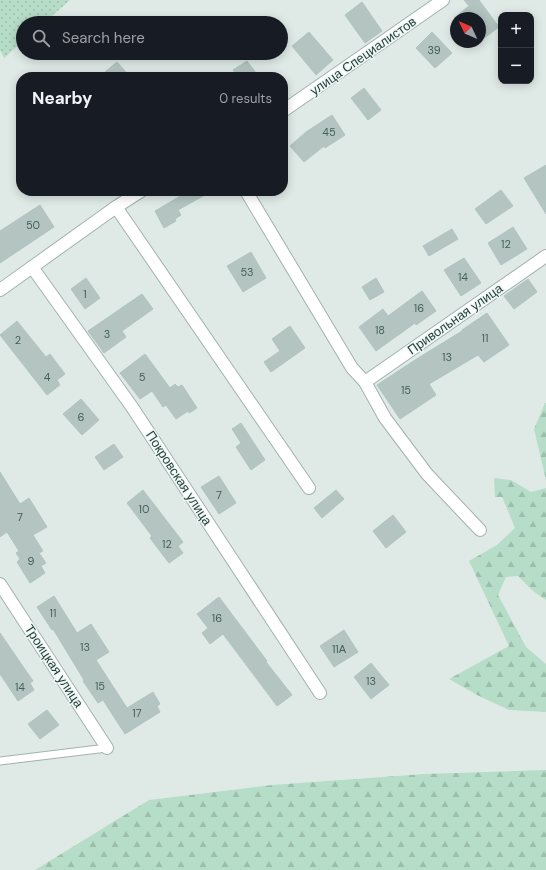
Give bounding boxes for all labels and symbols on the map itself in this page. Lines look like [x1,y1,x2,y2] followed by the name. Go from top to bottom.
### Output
[450,12,486,48] north arrow
[306,13,420,99] street label: улица Специалистов
[427,43,441,57] house number: 39
[322,125,336,139] house number: 45
[26,218,40,232] house number: 50
[501,237,511,251] house number: 12
[240,265,254,279] house number: 53
[458,270,468,284] house number: 14
[404,279,507,358] street label: Привольная улица
[83,287,87,301] house number: 1
[414,301,424,315] house number: 16
[375,323,385,337] house number: 18
[104,327,110,341] house number: 3
[482,331,488,345] house number: 11
[15,333,21,347] house number: 2
[442,350,452,364] house number: 13
[44,370,51,384] house number: 4
[139,370,146,384] house number: 5
[401,383,411,397] house number: 15
[78,410,85,424] house number: 6
[142,427,216,529] street label: Покровская улица
[216,488,222,502] house number: 7
[139,502,149,516] house number: 10
[17,510,23,524] house number: 7
[162,537,172,551] house number: 12
[28,554,35,568] house number: 9
[50,606,56,620] house number: 11
[212,611,222,625] house number: 16
[21,621,88,711] street label: Троицкая улица
[80,640,90,654] house number: 13
[332,642,347,656] house number: 11А
[366,674,376,688] house number: 13
[95,679,105,693] house number: 15
[15,680,25,694] house number: 14
[132,706,142,720] house number: 17

